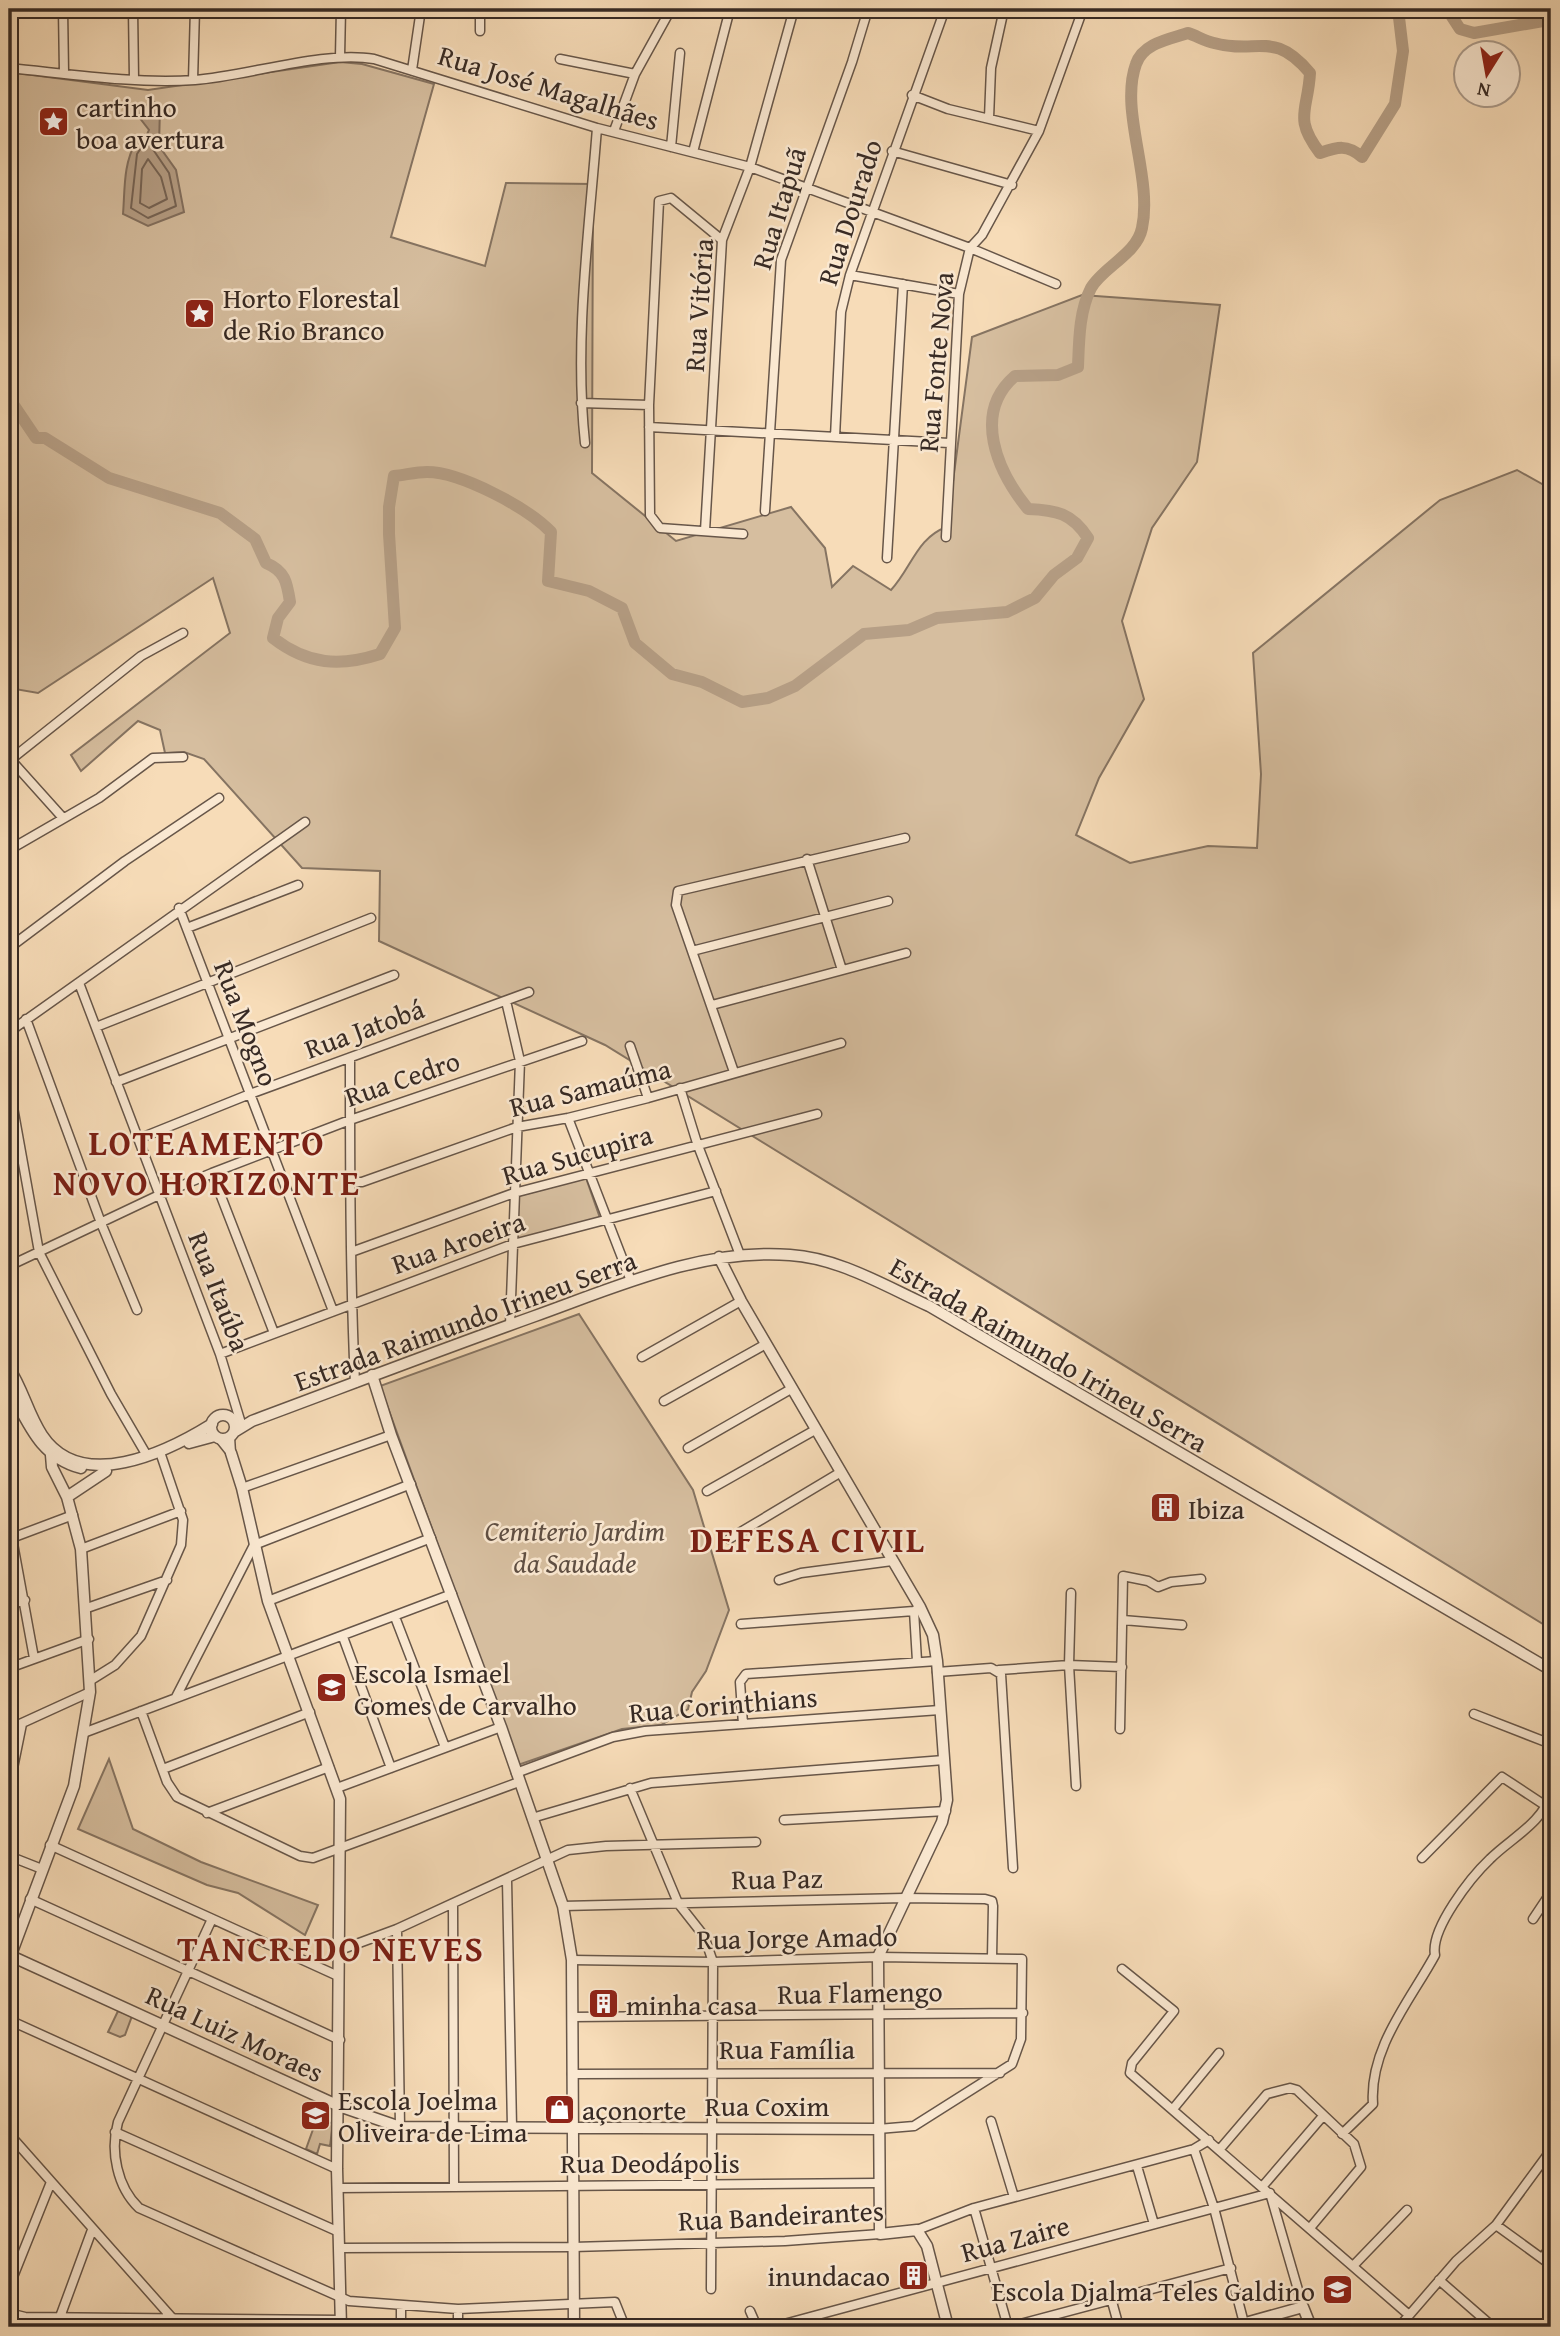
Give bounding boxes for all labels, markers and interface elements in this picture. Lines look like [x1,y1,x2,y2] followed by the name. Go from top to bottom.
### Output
[434,34,664,140] street label: Rua José Magalhães
[1452,38,1522,108] north arrow
[1475,76,1493,106] text: N
[76,86,225,159] place label: cartinho boa avertura
[36,105,70,139] place icon: cartinho boa avertura
[806,134,892,290] street label: Rua Dourado
[740,141,816,274] street label: Rua Itapuã
[673,236,723,373] street label: Rua Vitória
[907,269,963,454] street label: Rua Fonte Nova
[223,277,400,350] place label: Horto Florestal de Rio Branco
[183,296,217,330] place icon: Horto Florestal de Rio Branco
[204,954,290,1092] street label: Rua Mogno
[298,987,430,1069] street label: Rua Jatobá
[339,1039,465,1117] street label: Rua Cedro
[505,1047,676,1127] street label: Rua Samaúma
[497,1113,658,1195] street label: Rua Sucupira
[53,1117,361,1208] district label: LOTEAMENTO NOVO HORIZONTE
[386,1200,531,1284] street label: Rua Aroeira
[178,1225,262,1358] street label: Rua Itaúba
[288,1239,643,1401] street label: Estrada Raimundo Irineu Serra
[882,1246,1216,1462] street label: Estrada Raimundo Irineu Serra
[1188,1488,1245,1529] place label: Ibiza
[1148,1491,1182,1525] building icon: Ibiza
[485,1510,665,1583] park label: Cemiterio Jardim da Saudade
[690,1514,926,1565] district label: DEFESA CIVIL
[354,1652,577,1725] place label: Escola Ismael Gomes de Carvalho
[314,1671,348,1705] school or university icon: Escola Ismael Gomes de Carvalho
[627,1675,819,1733] street label: Rua Corinthians
[731,1857,823,1899] street label: Rua Paz
[696,1915,898,1959] street label: Rua Jorge Amado
[177,1923,485,1974] district label: TANCREDO NEVES
[777,1970,943,2014] street label: Rua Flamengo
[139,1974,331,2092] street label: Rua Luiz Moraes
[626,1984,758,2025] place label: minha casa
[586,1987,620,2021] building icon: minha casa
[719,2028,856,2069] street label: Rua Família
[338,2079,528,2152] place label: Escola Joelma Oliveira de Lima
[705,2085,829,2126] street label: Rua Coxim
[582,2089,687,2130] place label: açonorte
[542,2092,576,2126] shop icon: açonorte
[298,2098,332,2132] school or university icon: Escola Joelma Oliveira de Lima
[560,2142,740,2183] street label: Rua Deodápolis
[677,2189,885,2241] street label: Rua Bandeirantes
[956,2204,1074,2272] street label: Rua Zaire
[767,2255,890,2296] place label: inundacao
[896,2258,930,2292] building icon: inundacao
[991,2270,1315,2311] place label: Escola Djalma Teles Galdino
[1321,2273,1355,2307] school or university icon: Escola Djalma Teles Galdino

